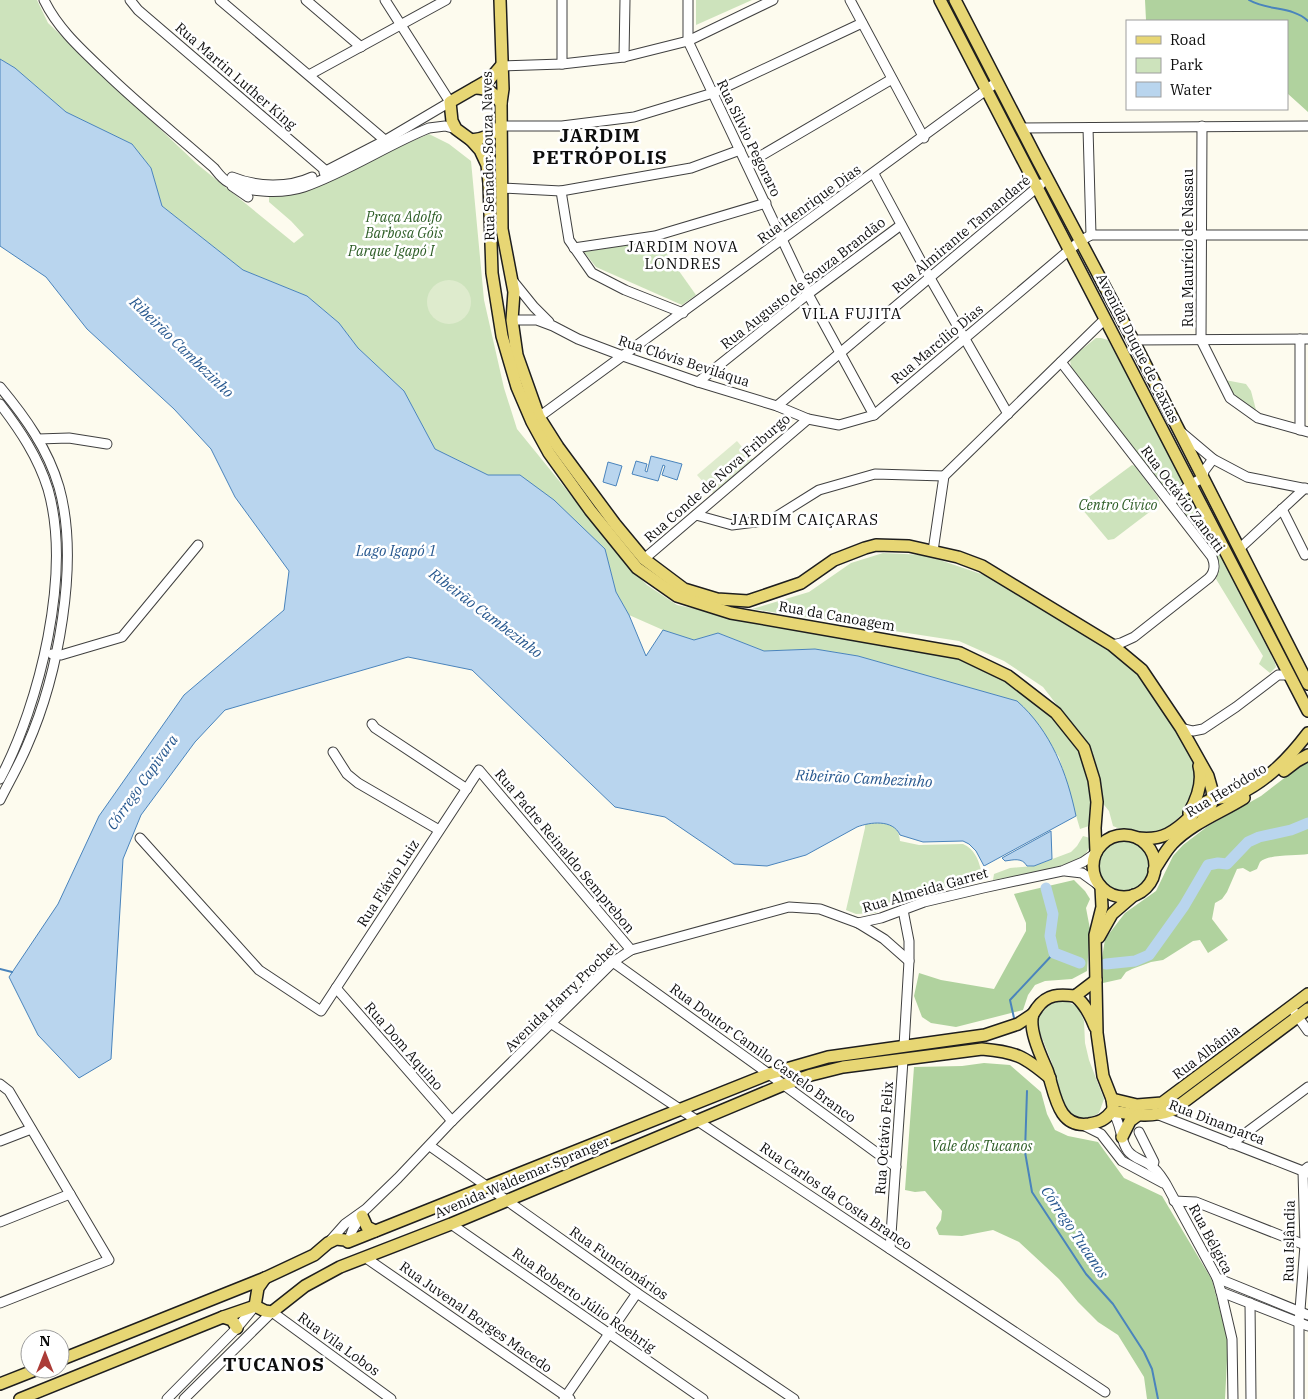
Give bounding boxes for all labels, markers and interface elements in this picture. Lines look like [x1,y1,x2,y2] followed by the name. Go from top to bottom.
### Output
[172,18,301,134] street label: Rua Martin Luther King
[1126,20,1288,110] legend
[1170,30,1206,49] text: Road
[1170,55,1203,74] text: Park
[478,71,498,241] street label: Rua Senador Souza Naves
[713,76,785,200] street label: Rua Silvio Pegoraro
[1170,80,1212,99] text: Water
[532,123,668,169] district label: JARDIM PETRÓPOLIS
[754,160,864,248] street label: Rua Henrique Dias
[1179,169,1197,327] street label: Rua Maurício de Nassau
[888,171,1034,297] street label: Rua Almirante Tamandaré
[364,208,444,242] park label: Praça Adolfo Barbosa Góis
[717,213,889,353] street label: Rua Augusto de Souza Brandão
[627,237,739,273] district label: JARDIM NOVA LONDRES
[347,242,436,260] park label: Parque Igapó I
[1092,270,1184,426] street label: Avenida Duque de Caxias
[125,292,238,401] water label: Ribeirão Cambezinho
[887,300,987,388] street label: Rua Marcílio Dias
[802,304,902,323] district label: VILA FUJITA
[616,331,752,391] street label: Rua Clóvis Beviláqua
[640,410,794,546] street label: Rua Conde de Nova Friburgo
[1137,442,1229,556] street label: Rua Octávio Zanetti
[1078,496,1158,514] park label: Centro Cívico
[731,510,879,529] district label: JARDIM CAIÇARAS
[355,541,436,560] water label: Lago Igapó 1
[425,564,546,662] water label: Ribeirão Cambezinho
[777,597,897,635] street label: Rua da Canoagem
[102,730,182,833] water label: Córrego Capivara
[1182,759,1270,821] street label: Rua Heródoto
[491,765,639,937] street label: Rua Padre Reinaldo Semprebon
[794,765,933,791] water label: Ribeirão Cambezinho
[353,836,423,930] street label: Rua Flávio Luiz
[860,863,990,917] street label: Rua Almeida Garret
[501,938,621,1056] street label: Avenida Harry Prochet
[666,979,860,1127] street label: Rua Doutor Camilo Castelo Branco
[361,998,447,1094] street label: Rua Dom Aquino
[1169,1021,1244,1083] street label: Rua Albânia
[871,1080,897,1195] street label: Rua Octávio Felix
[1166,1095,1268,1149] street label: Rua Dinamarca
[432,1132,613,1222] street label: Avenida Waldemar Spranger
[931,1137,1033,1155] park label: Vale dos Tucanos
[756,1138,916,1254] street label: Rua Carlos da Costa Branco
[1037,1182,1113,1282] water label: Córrego Tucanos
[1279,1200,1299,1282] street label: Rua Islândia
[1185,1201,1237,1277] street label: Rua Bélgica
[566,1222,672,1304] street label: Rua Funcionários
[509,1244,659,1357] street label: Rua Roberto Júlio Roehrig
[396,1257,556,1377] street label: Rua Juvenal Borges Macedo
[295,1308,384,1380] street label: Rua Vila Lobos
[20,1329,70,1379] north arrow
[39,1332,51,1350] text: N
[223,1352,325,1376] district label: TUCANOS

